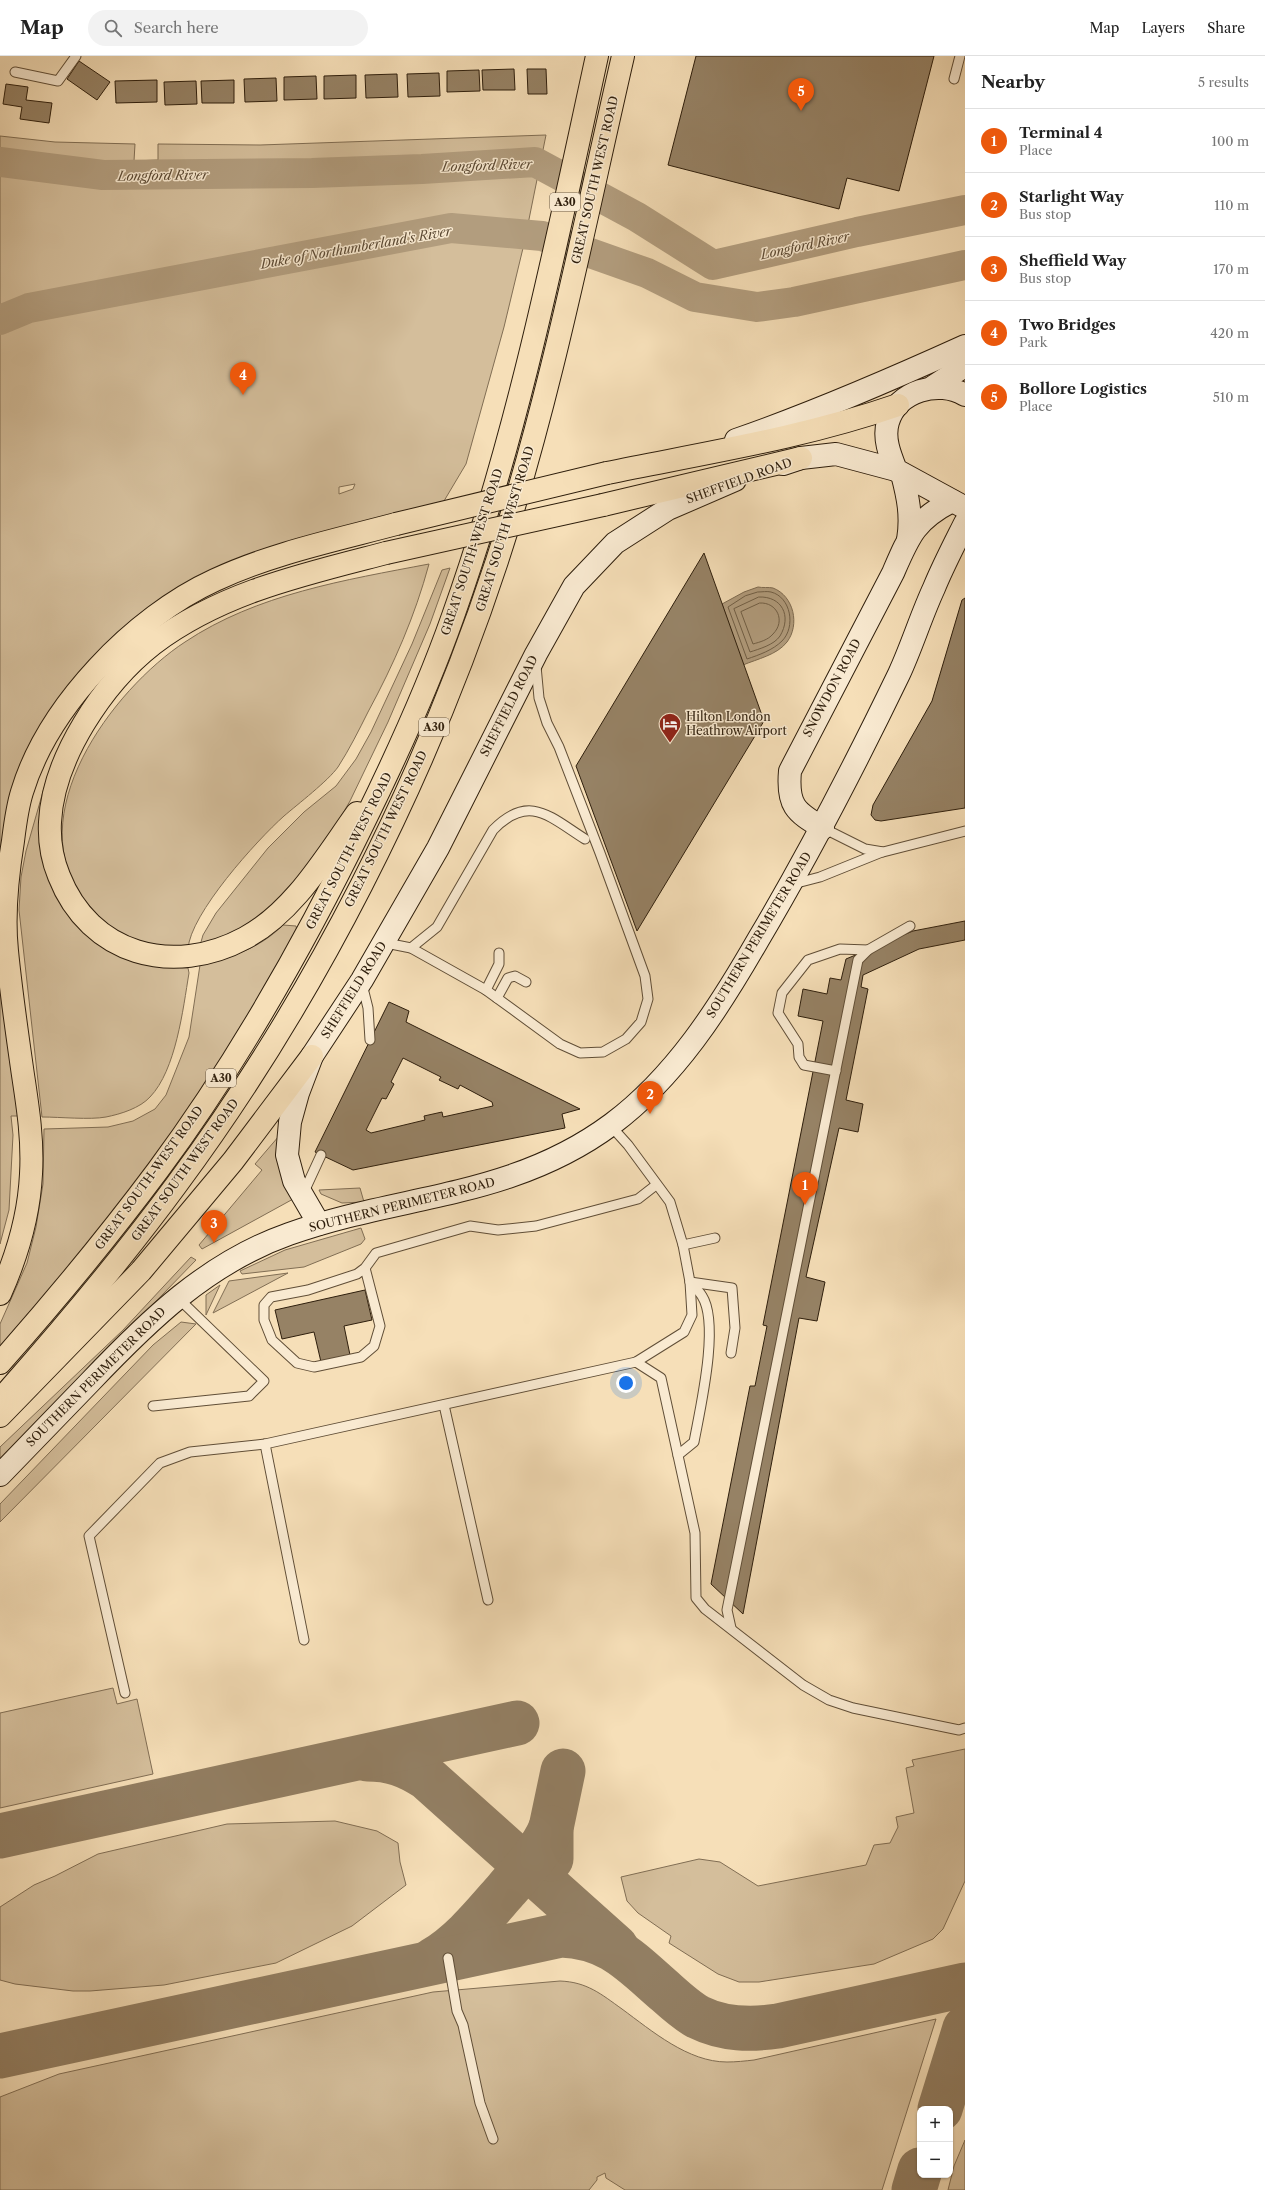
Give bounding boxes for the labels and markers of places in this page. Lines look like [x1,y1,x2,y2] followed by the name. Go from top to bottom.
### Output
[788,78,814,111] pin: 5
[230,362,256,395] pin: 4
[686,709,787,738] place label: Hilton London Heathrow Airport
[657,711,683,744] hotel icon: Hilton London Heathrow Airport
[637,1081,663,1114] pin: 2
[792,1172,818,1205] pin: 1
[201,1210,227,1243] pin: 3

